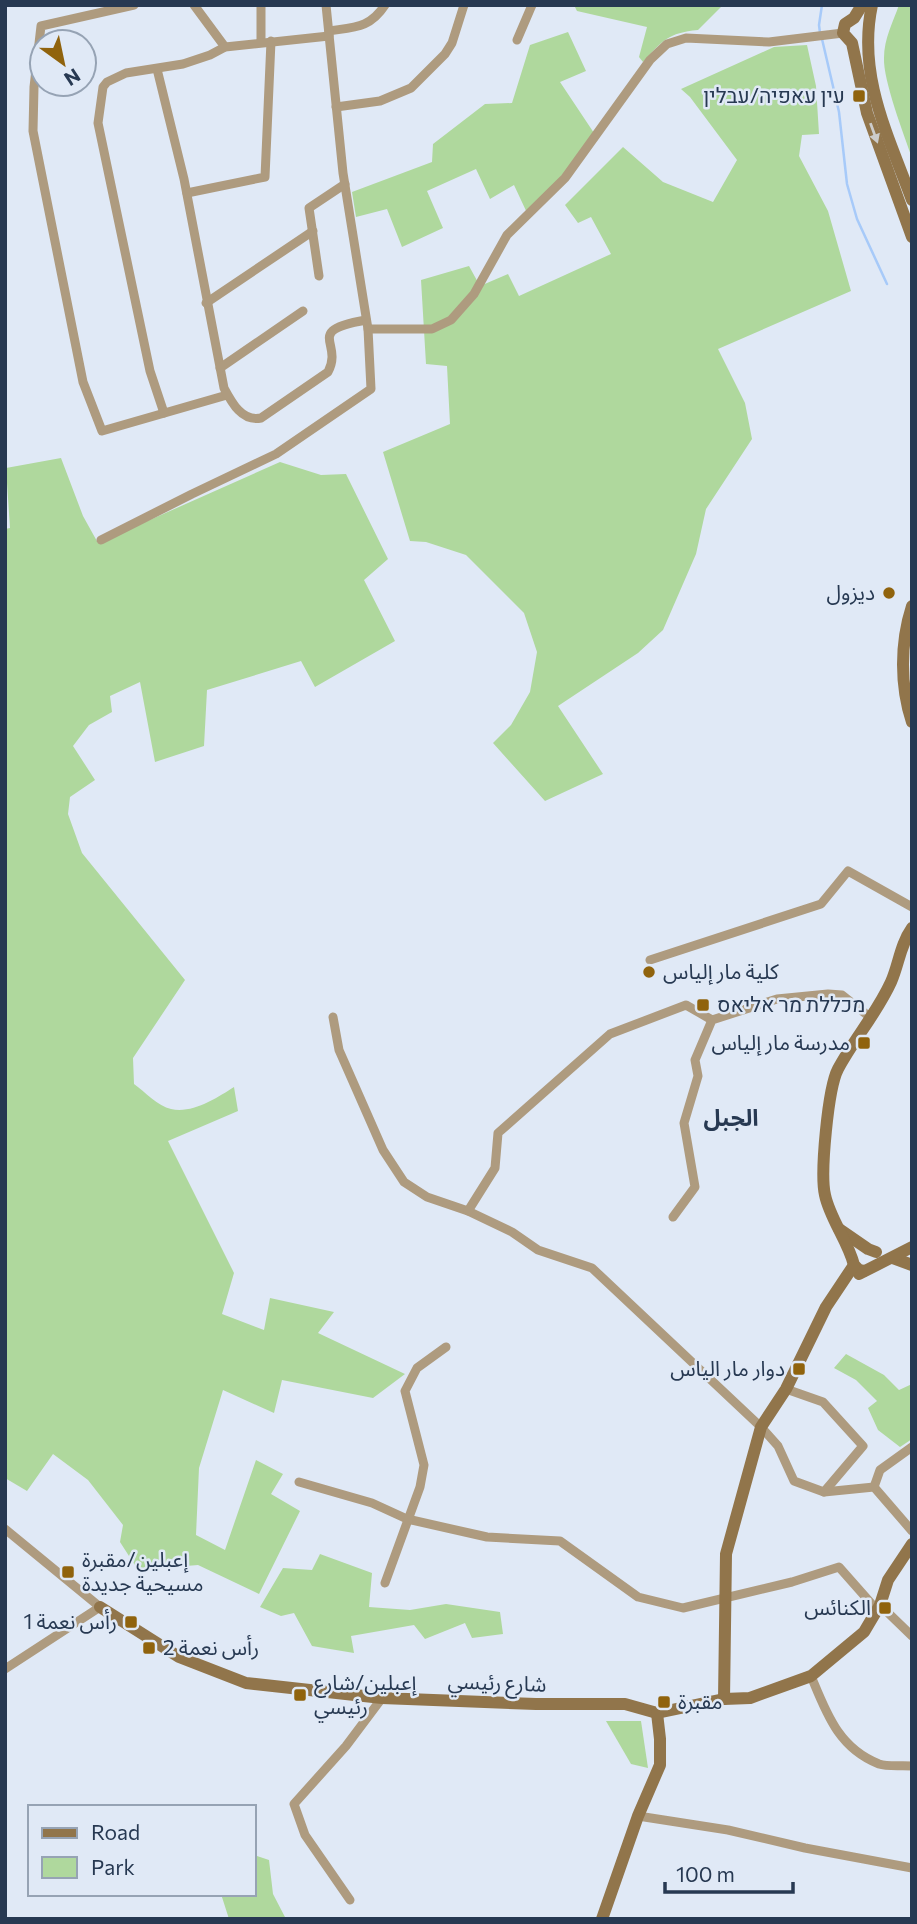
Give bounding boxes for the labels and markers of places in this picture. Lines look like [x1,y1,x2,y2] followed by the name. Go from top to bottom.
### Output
[703,82,845,107] place label: עין עאפיה/עבלין
[851,88,867,104] marker: עין עאפיה/עבלין
[826,579,875,605] place label: ديزول
[881,585,897,601] marker: ديزول
[663,958,779,985] place label: كلية مار إلياس
[641,964,657,980] marker: كلية مار إلياس
[717,991,865,1016] place label: מכללת מר אליאס
[695,997,711,1013] marker: מכללת מר אליאס
[711,1029,850,1056] place label: مدرسة مار إلياس
[856,1035,872,1051] marker: مدرسة مار إلياس
[670,1355,785,1381] place label: دوار مار الياس
[791,1361,807,1377] marker: دوار مار الياس
[82,1546,204,1595] place label: إعبلين/مقبرة مسيحية جديدة
[60,1564,76,1580] marker: إعبلين/مقبرة مسيحية جديدة
[804,1594,871,1620] place label: الكنائس
[877,1600,893,1616] marker: الكنائس
[24,1608,117,1634] place label: رأس نعمة 1
[123,1614,139,1630] marker: رأس نعمة 1
[163,1634,259,1660] place label: رأس نعمة 2
[141,1640,157,1656] marker: رأس نعمة 2
[314,1669,417,1723] place label: إعبلين/شارع رئيسي
[292,1687,308,1703] marker: إعبلين/شارع رئيسي
[678,1688,723,1714] place label: مقبرة
[656,1694,672,1710] marker: مقبرة

